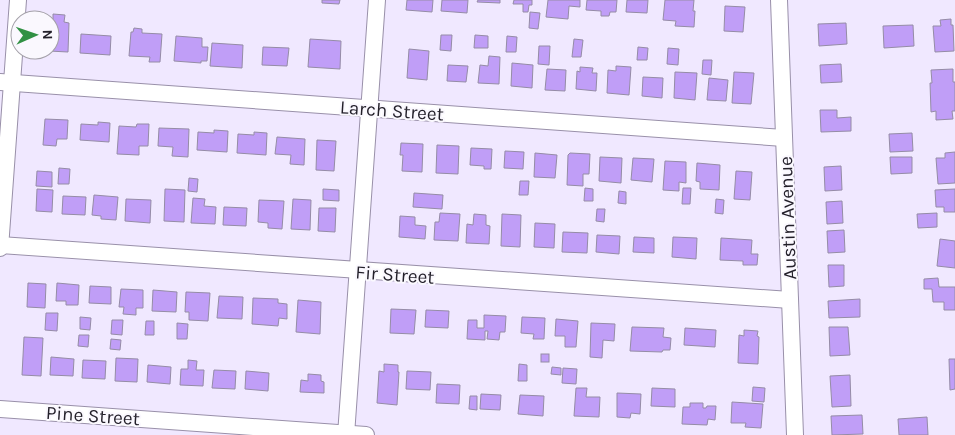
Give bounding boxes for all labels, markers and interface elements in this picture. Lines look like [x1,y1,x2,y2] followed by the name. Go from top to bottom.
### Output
[10,10,60,60] north arrow
[39,29,56,40] text: N
[339,96,445,126] street label: Larch Street
[775,156,801,280] street label: Austin Avenue
[355,261,435,289] street label: Fir Street
[45,402,141,430] street label: Pine Street

